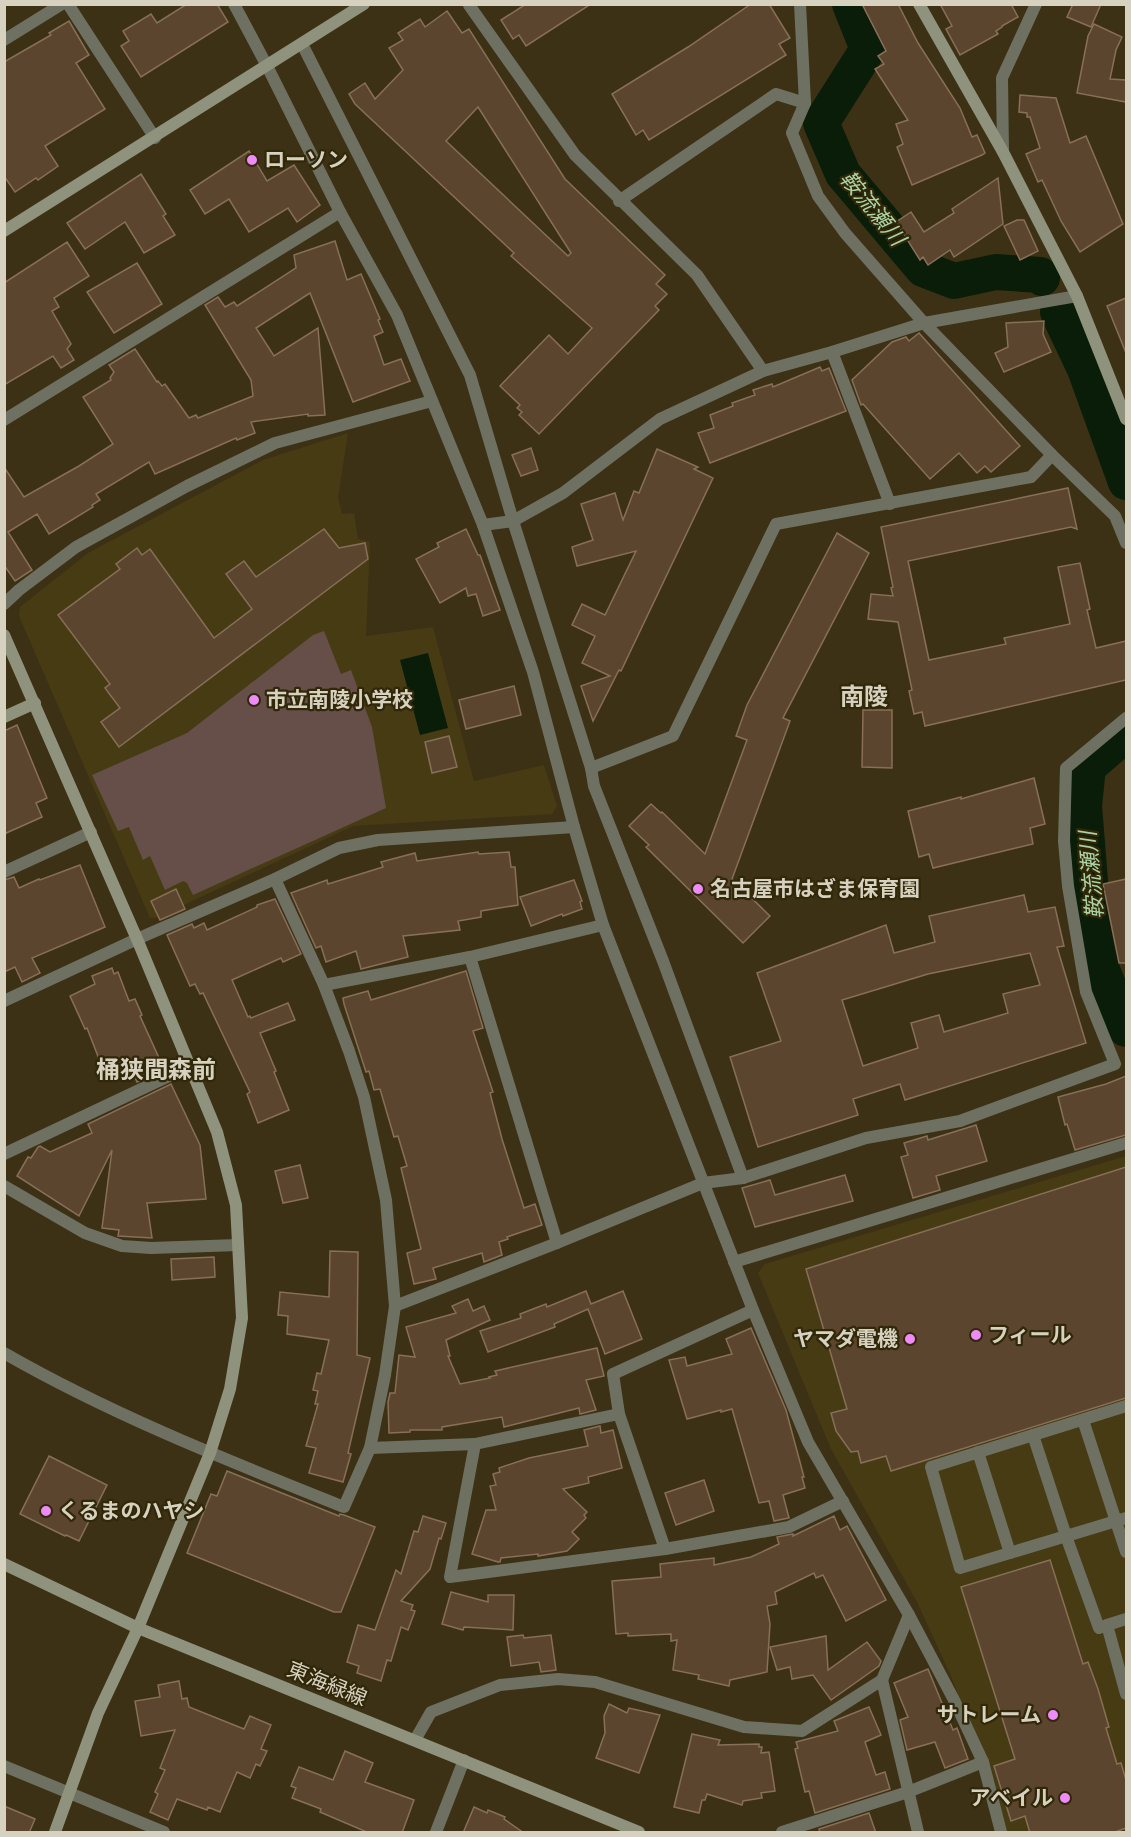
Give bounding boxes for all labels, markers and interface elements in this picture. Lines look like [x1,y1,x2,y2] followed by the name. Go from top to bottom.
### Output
[264,147,348,173] place label: ローソン
[245,153,259,167] marker: ローソン
[834,166,912,253] water label: 鞍流瀬川
[840,682,888,712] district label: 南陵
[266,687,413,713] place label: 市立南陵小学校
[247,693,261,707] marker: 市立南陵小学校
[1074,828,1109,920] water label: 鞍流瀬川
[710,876,920,902] place label: 名古屋市はざま保育園
[691,882,705,896] marker: 名古屋市はざま保育園
[96,1055,216,1085] district label: 桶狭間森前
[988,1322,1072,1348] place label: フィール
[793,1326,898,1352] place label: ヤマダ電機
[969,1328,983,1342] marker: フィール
[903,1332,917,1346] marker: ヤマダ電機
[58,1498,205,1524] place label: くるまのハヤシ
[39,1504,53,1518] marker: くるまのハヤシ
[283,1656,371,1712] street label: 東海緑線
[937,1702,1041,1728] place label: サトレーム
[1046,1708,1060,1722] marker: サトレーム
[969,1785,1053,1811] place label: アベイル
[1058,1791,1072,1805] marker: アベイル

